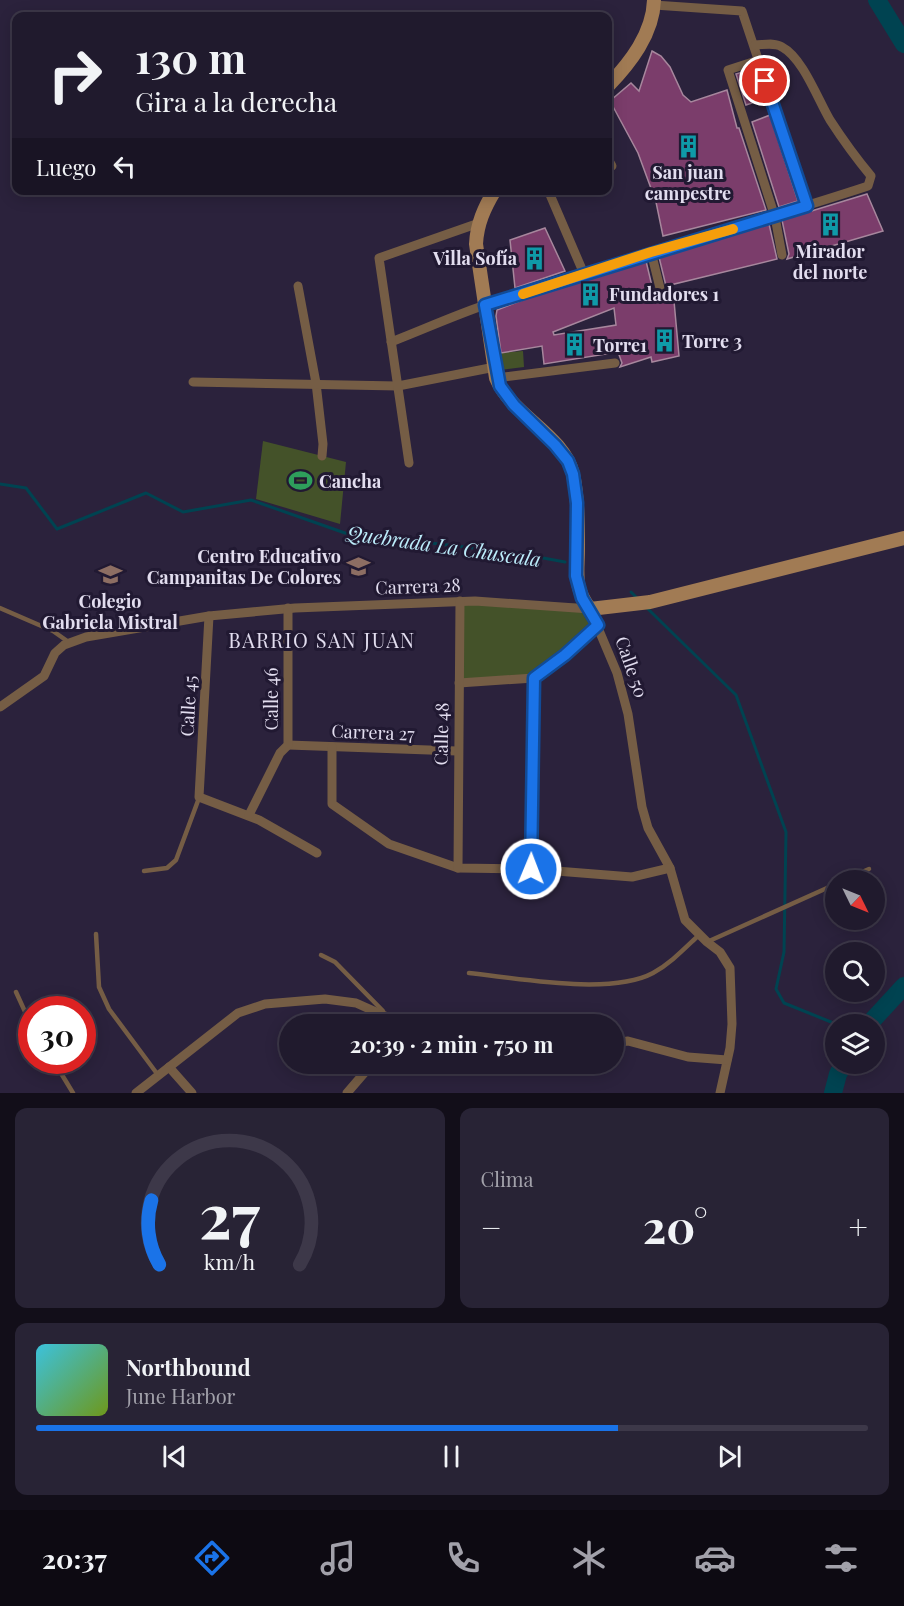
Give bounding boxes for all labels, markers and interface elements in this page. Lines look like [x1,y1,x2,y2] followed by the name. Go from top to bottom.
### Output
[135,29,246,85] text: 130 m
[36,36,114,114] icon: right
[739,55,790,106] pin
[748,64,781,97] icon: arrive
[135,83,337,119] text: Gira a la derecha
[675,133,701,159] building icon: San juan campestre
[108,150,141,183] icon: left
[36,152,96,182] text: Luego
[645,160,731,205] place label: San juan campestre
[817,212,843,238] building icon: Mirador del norte
[793,239,867,284] place label: Mirador del norte
[522,245,548,271] building icon: Villa Sofía
[432,246,518,270] place label: Villa Sofía
[578,281,604,307] building icon: Fundadores 1
[609,282,719,306] place label: Fundadores 1
[651,328,677,354] building icon: Torre 3
[682,329,742,353] place label: Torre 3
[562,332,588,358] building icon: Torre1
[593,333,647,357] place label: Torre1
[288,468,314,494] sports icon: Cancha
[319,469,382,493] place label: Cancha
[344,518,543,572] water label: Quebrada La Chuscala
[147,544,341,589] place label: Centro Educativo Campanitas De Colores
[346,553,372,579] school or university icon: Centro Educativo Campanitas De Colores
[97,562,123,588] school or university icon: Colegio Gabriela Mistral
[375,573,461,599] street label: Carrera 28
[42,589,178,634] place label: Colegio Gabriela Mistral
[228,626,416,653] district label: BARRIO SAN JUAN
[610,633,654,701] street label: Calle 50
[259,668,283,730] street label: Calle 46
[174,675,202,737] street label: Calle 45
[428,702,454,766] street label: Calle 48
[331,719,416,745] street label: Carrera 27
[499,837,563,901] position arrow
[825,870,885,930] north arrow
[825,870,885,1074] map controls
[825,942,885,1002] button: search
[18,996,96,1074] speed limit sign: 30
[825,1014,885,1074] button: layers
[350,1029,553,1059] text: 20:39 · 2 min · 750 m
[481,1165,534,1192] text: Clima
[199,1171,261,1255] text: 27
[643,1195,708,1255] text: 20°
[481,1204,502,1248] text: −
[849,1204,868,1248] text: +
[204,1247,256,1275] text: km/h
[126,1352,251,1382] text: Northbound
[126,1382,236,1409] text: June Harbor
[158,1440,191,1473] icon: previous
[435,1440,468,1473] icon: pause
[713,1440,746,1473] icon: next
[191,1537,233,1579] icon: directions
[317,1537,359,1579] icon: music
[442,1537,484,1579] icon: phone
[568,1537,610,1579] icon: climate
[694,1537,736,1579] icon: car
[820,1537,862,1579] icon: filters
[42,1540,107,1576] text: 20:37

